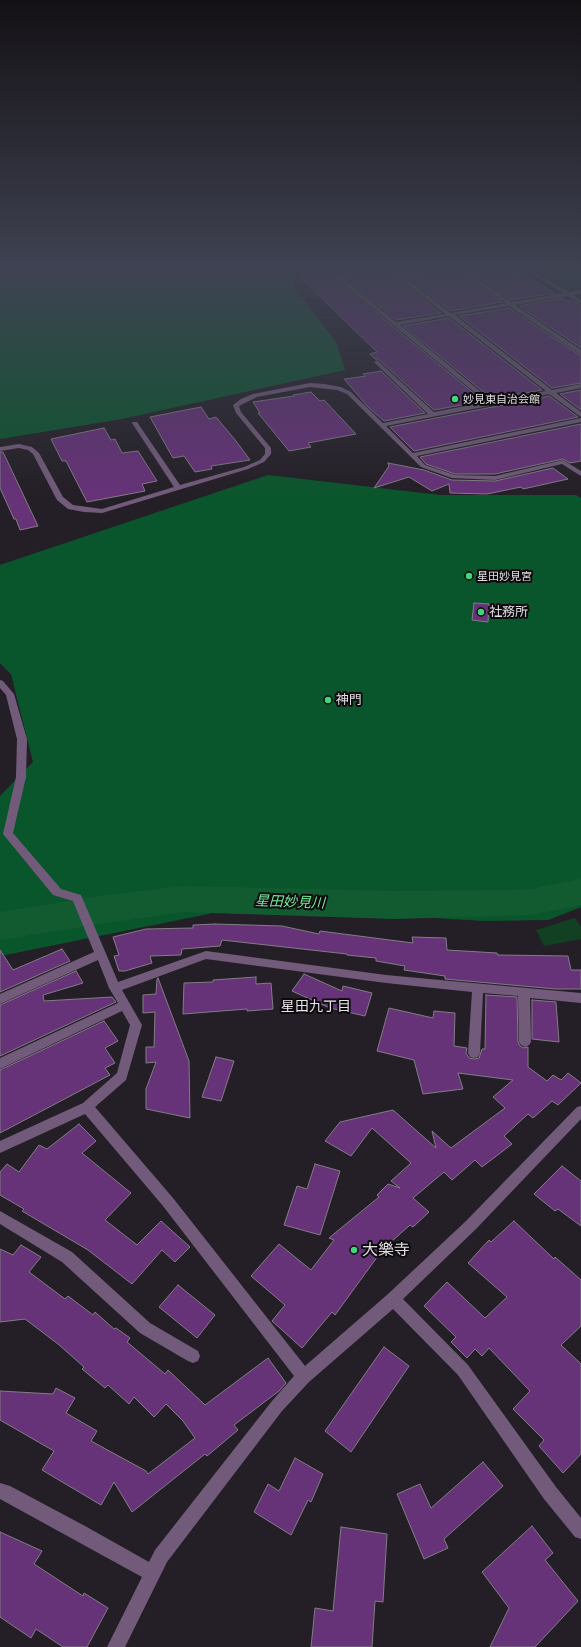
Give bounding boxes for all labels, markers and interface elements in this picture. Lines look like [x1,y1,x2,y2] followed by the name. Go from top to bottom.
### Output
[463,392,540,406] place label: 妙見東自治会館
[450,394,460,404] marker: 妙見東自治会館
[477,569,532,583] place label: 星田妙見宮
[464,571,474,581] marker: 星田妙見宮
[489,604,528,620] place label: 社務所
[476,607,486,617] marker: 社務所
[336,692,362,708] place label: 神門
[323,695,333,705] marker: 神門
[255,892,325,912] water label: 星田妙見川
[281,998,351,1014] district label: 星田九丁目
[362,1240,410,1260] place label: 大樂寺
[349,1245,359,1255] marker: 大樂寺

